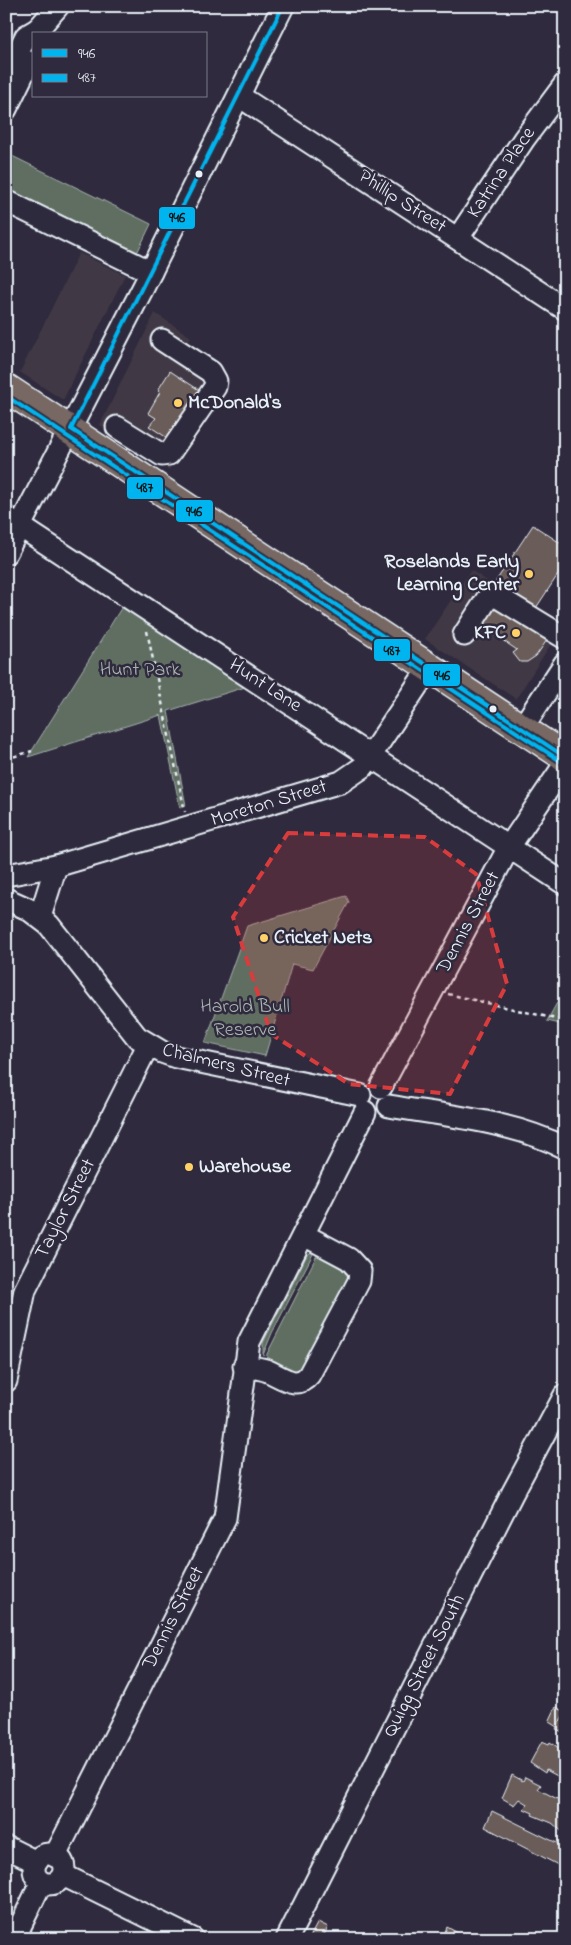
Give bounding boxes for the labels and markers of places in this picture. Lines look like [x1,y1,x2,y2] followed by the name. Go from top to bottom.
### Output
[194,169,204,179] unlabelled marker
[188,389,282,418] place label: McDonald's
[172,397,184,409] marker: McDonald's
[384,548,520,601] place label: Roselands Early Learning Center
[523,568,535,580] marker: Roselands Early Learning Center
[474,619,506,648] place label: KFC
[510,627,522,639] marker: KFC
[488,704,498,714] unlabelled marker
[274,924,372,953] place label: Cricket Nets
[258,932,270,944] marker: Cricket Nets
[199,1153,292,1182] place label: Warehouse
[183,1161,195,1173] marker: Warehouse

